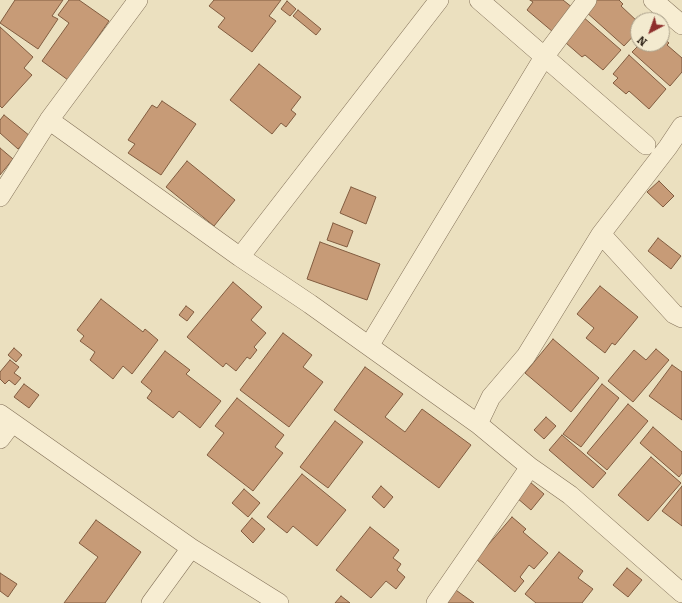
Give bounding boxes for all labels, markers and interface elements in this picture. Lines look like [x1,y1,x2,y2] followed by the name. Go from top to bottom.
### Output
[630,12,670,52] north arrow
[635,33,650,48] text: N

